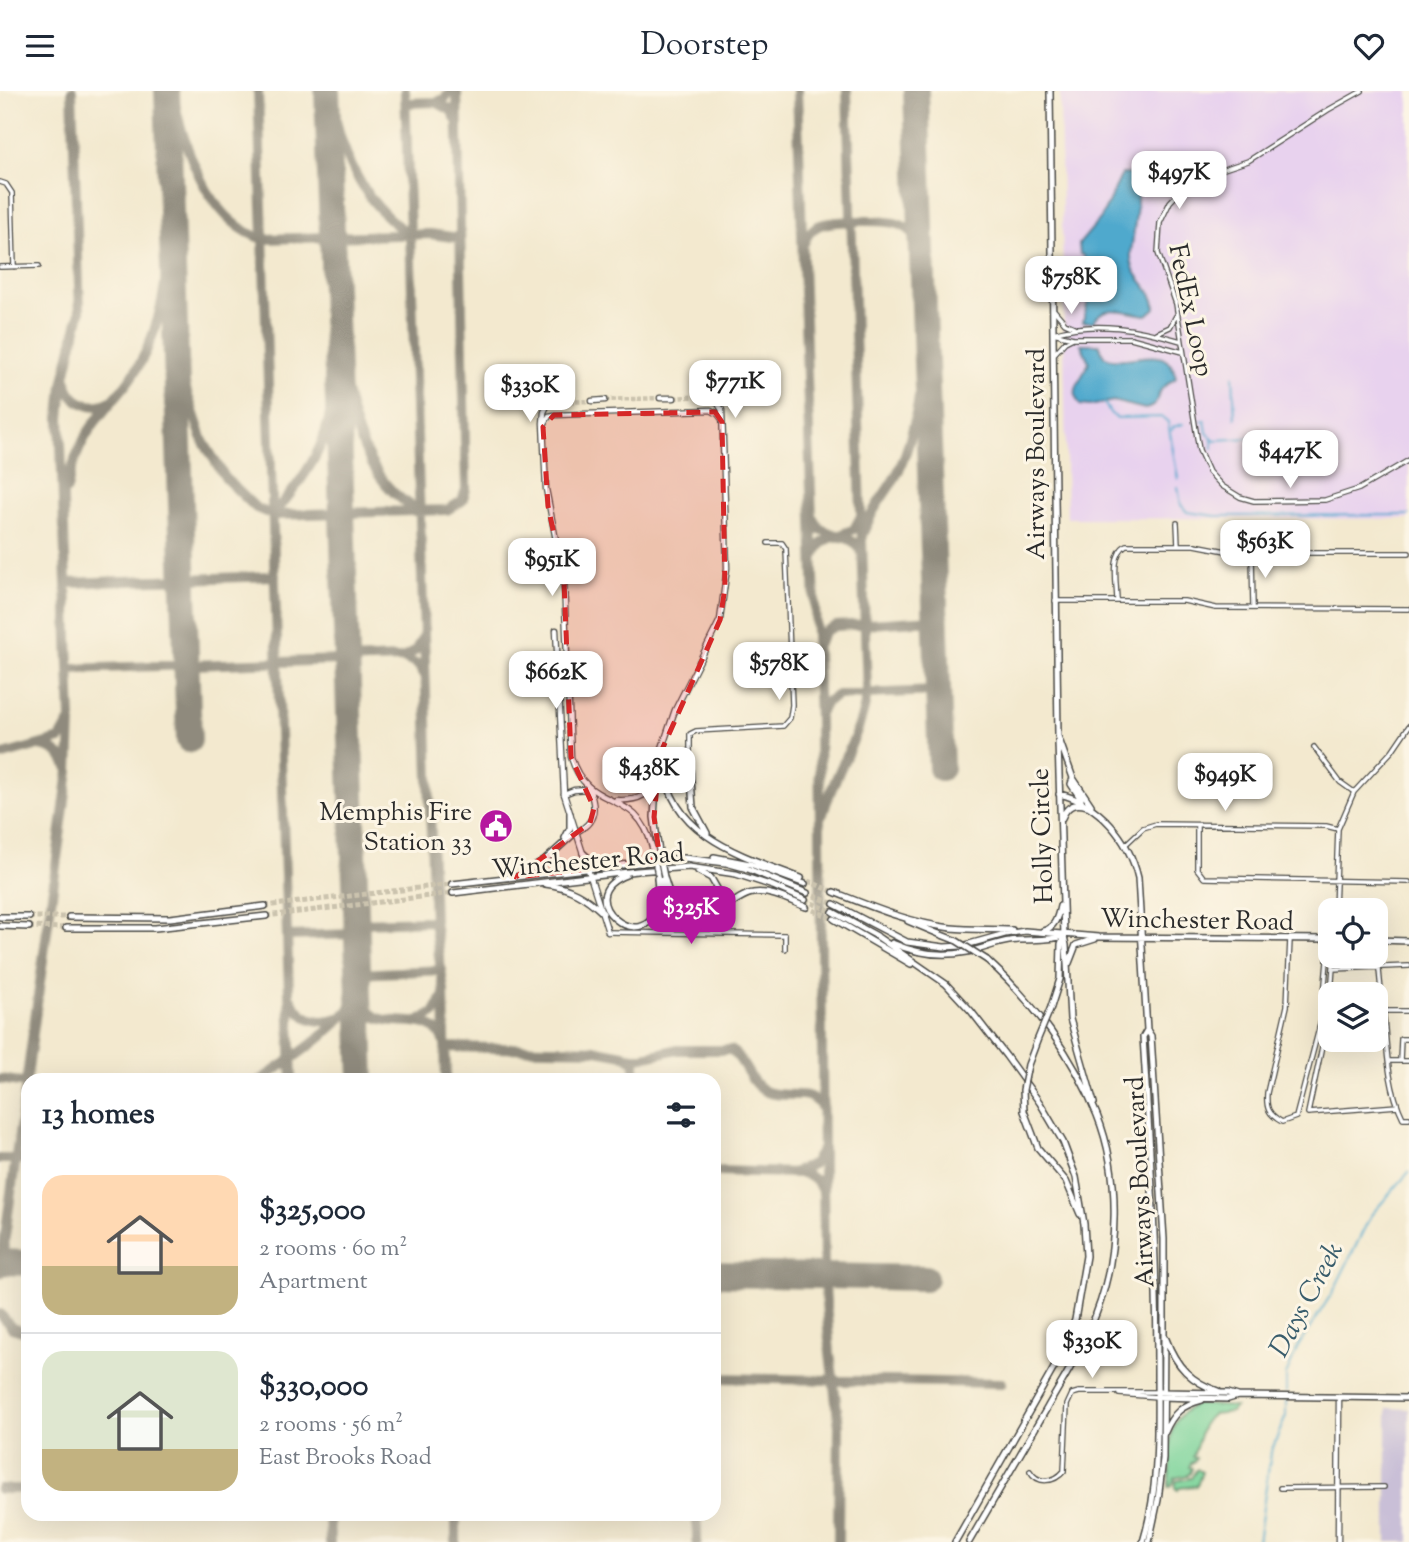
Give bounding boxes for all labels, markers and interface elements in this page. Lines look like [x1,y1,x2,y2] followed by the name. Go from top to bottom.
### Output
[640,23,769,69] text: Doorstep
[21,27,59,65] icon: menu
[1350,27,1388,65] icon: heart
[1130,151,1228,211] pin: $497K
[1148,157,1211,190] text: $497K
[1157,241,1222,380] street label: FedEx Loop
[1022,257,1120,316] pin: $758K
[1041,262,1101,295] text: $758K
[1019,348,1056,560] street label: Airways Boulevard
[686,361,784,420] pin: $771K
[481,365,579,424] pin: $330K
[705,366,765,399] text: $771K
[500,370,560,403] text: $330K
[1241,431,1339,490] pin: $447K
[1258,436,1322,469] text: $447K
[1216,521,1314,580] pin: $563K
[1236,526,1294,559] text: $563K
[503,539,601,598] pin: $951K
[524,544,580,577] text: $951K
[730,643,828,702] pin: $578K
[749,648,809,681] text: $578K
[507,651,605,711] pin: $662K
[525,657,587,690] text: $662K
[600,747,698,807] pin: $438K
[618,753,680,786] text: $438K
[1176,753,1274,813] pin: $949K
[1194,759,1256,792] text: $949K
[1023,767,1064,904] street label: Holly Circle
[319,795,472,862] place label: Memphis Fire Station 33
[477,807,515,845] public building icon: Memphis Fire Station 33
[490,836,687,889] street label: Winchester Road
[642,887,740,946] pin: $325K
[663,892,719,925] text: $325K
[1318,898,1388,1052] map controls
[1318,898,1388,968] button: locate
[1100,901,1294,942] street label: Winchester Road
[1318,982,1388,1052] button: layers
[1117,1075,1166,1289] street label: Airways Boulevard
[42,1094,155,1137] text: 13 homes
[662,1096,700,1134] icon: filters
[259,1190,366,1233] text: $325,000
[98,1203,182,1287] icon: home
[259,1233,407,1266] text: 2 rooms · 60 m²
[1261,1235,1355,1365] water label: Days Creek
[259,1266,368,1299] text: Apartment
[1043,1321,1141,1380] pin: $330K
[1062,1326,1122,1359] text: $330K
[259,1366,368,1409] text: $330,000
[98,1379,182,1463] icon: home
[259,1409,403,1442] text: 2 rooms · 56 m²
[259,1442,432,1475] text: East Brooks Road

